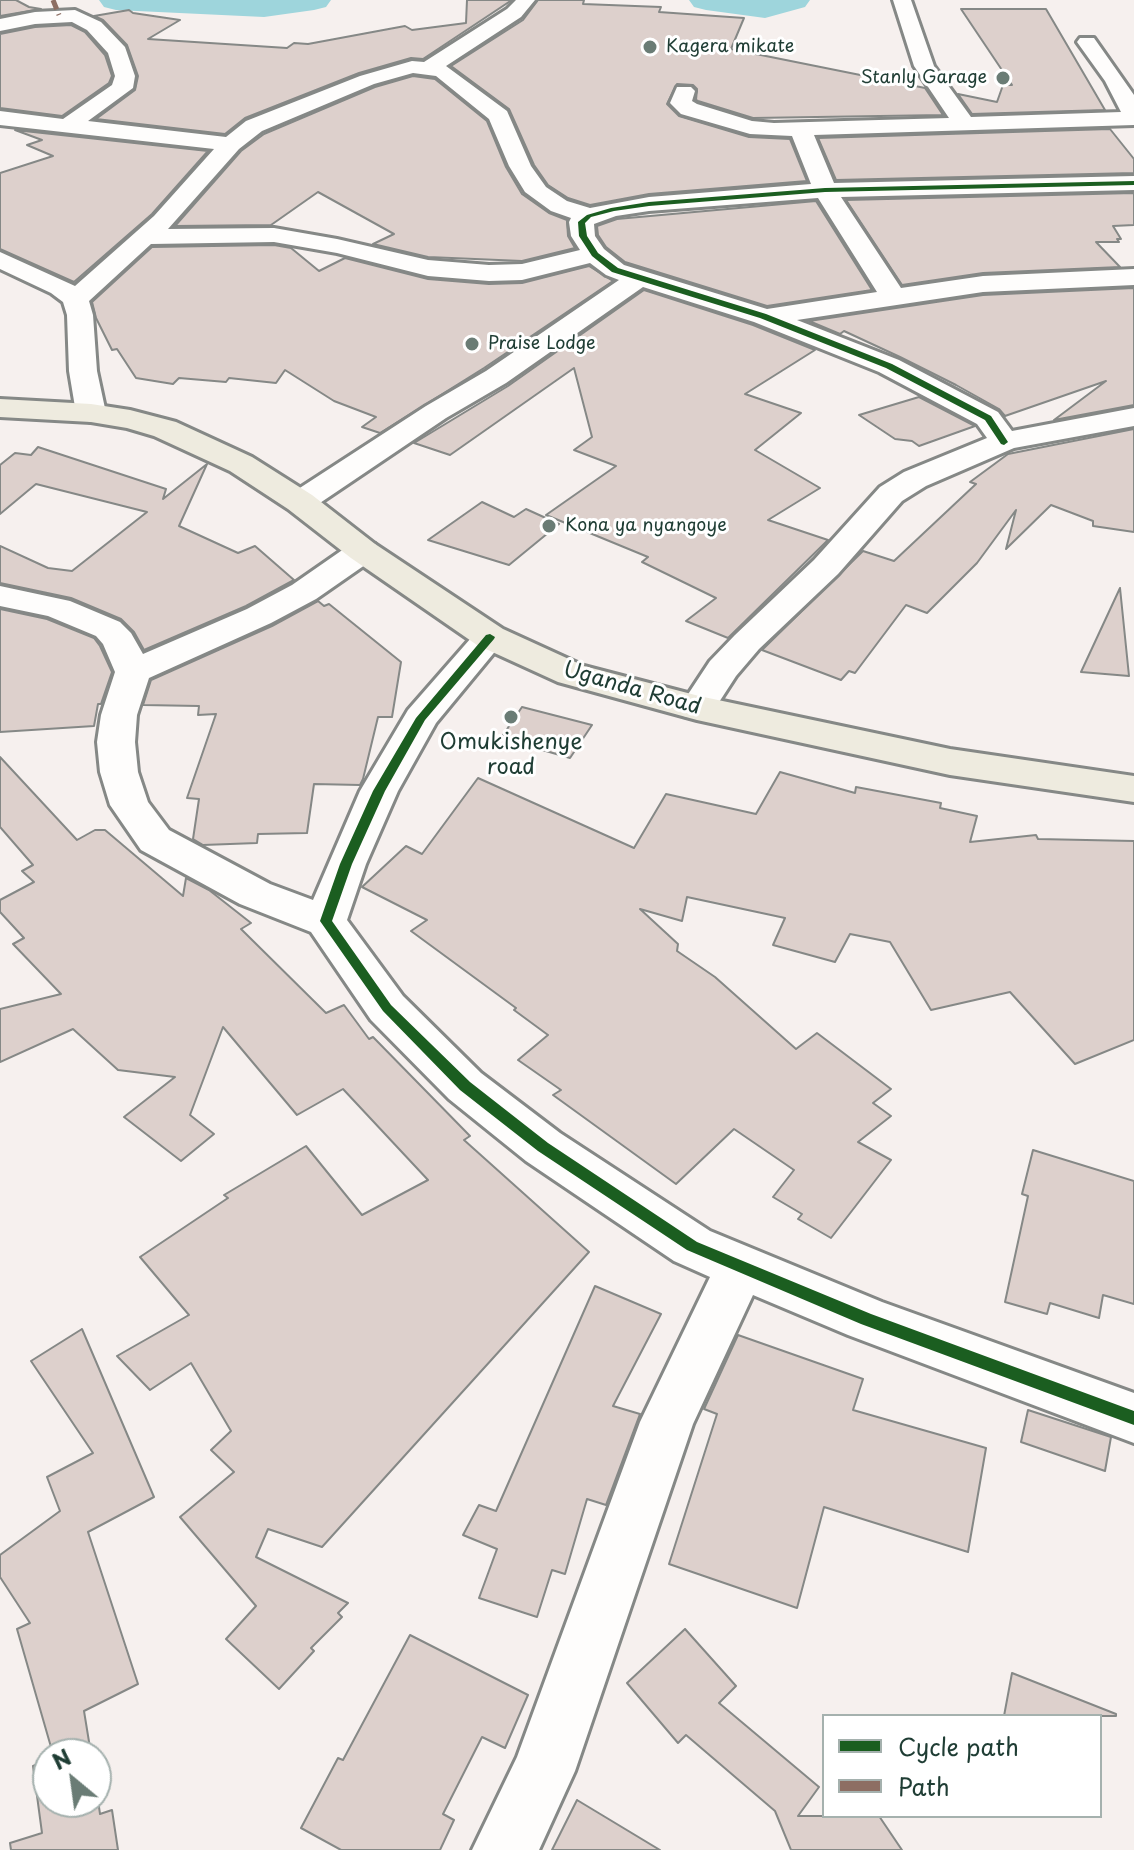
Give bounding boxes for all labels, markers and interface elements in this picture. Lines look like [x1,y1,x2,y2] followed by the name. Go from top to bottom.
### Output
[666,36,794,58] place label: Kagera mikate
[641,38,659,56] marker: Kagera mikate
[861,67,987,89] place label: Stanly Garage
[994,69,1012,87] marker: Stanly Garage
[488,333,595,355] place label: Praise Lodge
[463,335,481,353] marker: Praise Lodge
[565,515,727,537] place label: Kona ya nyangoye
[540,517,558,535] marker: Kona ya nyangoye
[560,657,704,721] street label: Uganda Road
[502,708,520,726] marker: Omukishenye road
[440,730,582,782] place label: Omukishenye road
[822,1714,1102,1818] legend
[898,1728,1019,1764] text: Cycle path
[32,1738,112,1818] north arrow
[45,1740,77,1777] text: N
[898,1768,950,1804] text: Path

